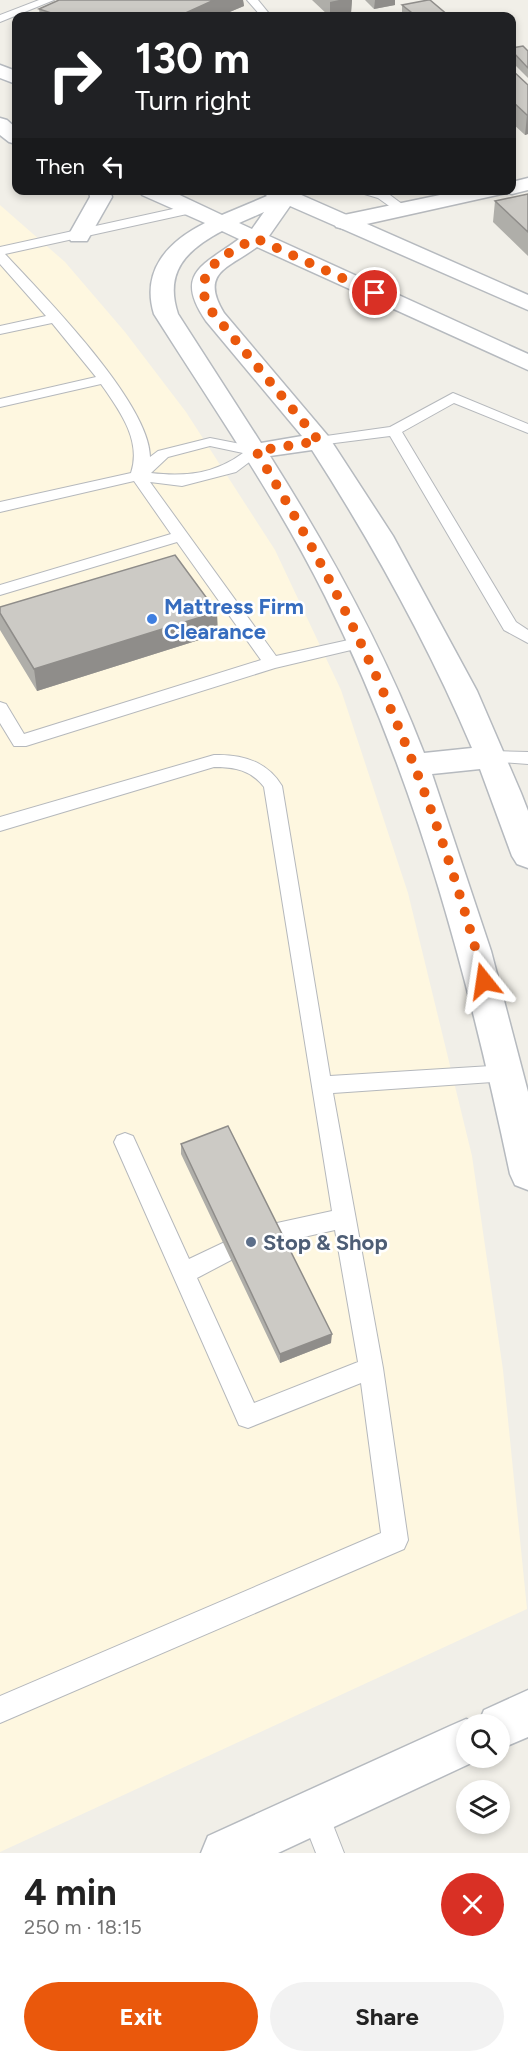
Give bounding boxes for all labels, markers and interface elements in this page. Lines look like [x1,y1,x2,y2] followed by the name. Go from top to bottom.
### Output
[135,33,250,84] text: 130 m
[36,36,114,114] icon: right
[135,84,251,117] text: Turn right
[97,150,130,183] icon: left
[36,153,85,180] text: Then
[349,267,400,318] pin
[358,276,391,309] icon: arrive
[164,593,304,645] place label: Mattress Firm Clearance
[145,612,159,626] marker: Mattress Firm Clearance
[452,949,516,1013] position arrow
[263,1229,388,1256] place label: Stop & Shop
[244,1235,258,1249] marker: Stop & Shop
[456,1714,510,1834] map controls
[456,1714,510,1768] button: search
[456,1780,510,1834] button: layers
[24,1871,117,1914] text: 4 min
[441,1873,504,1936] button: close
[24,1915,142,1939] text: 250 m · 18:15
[24,1982,258,2051] button: Exit
[270,1982,504,2051] button: Share

